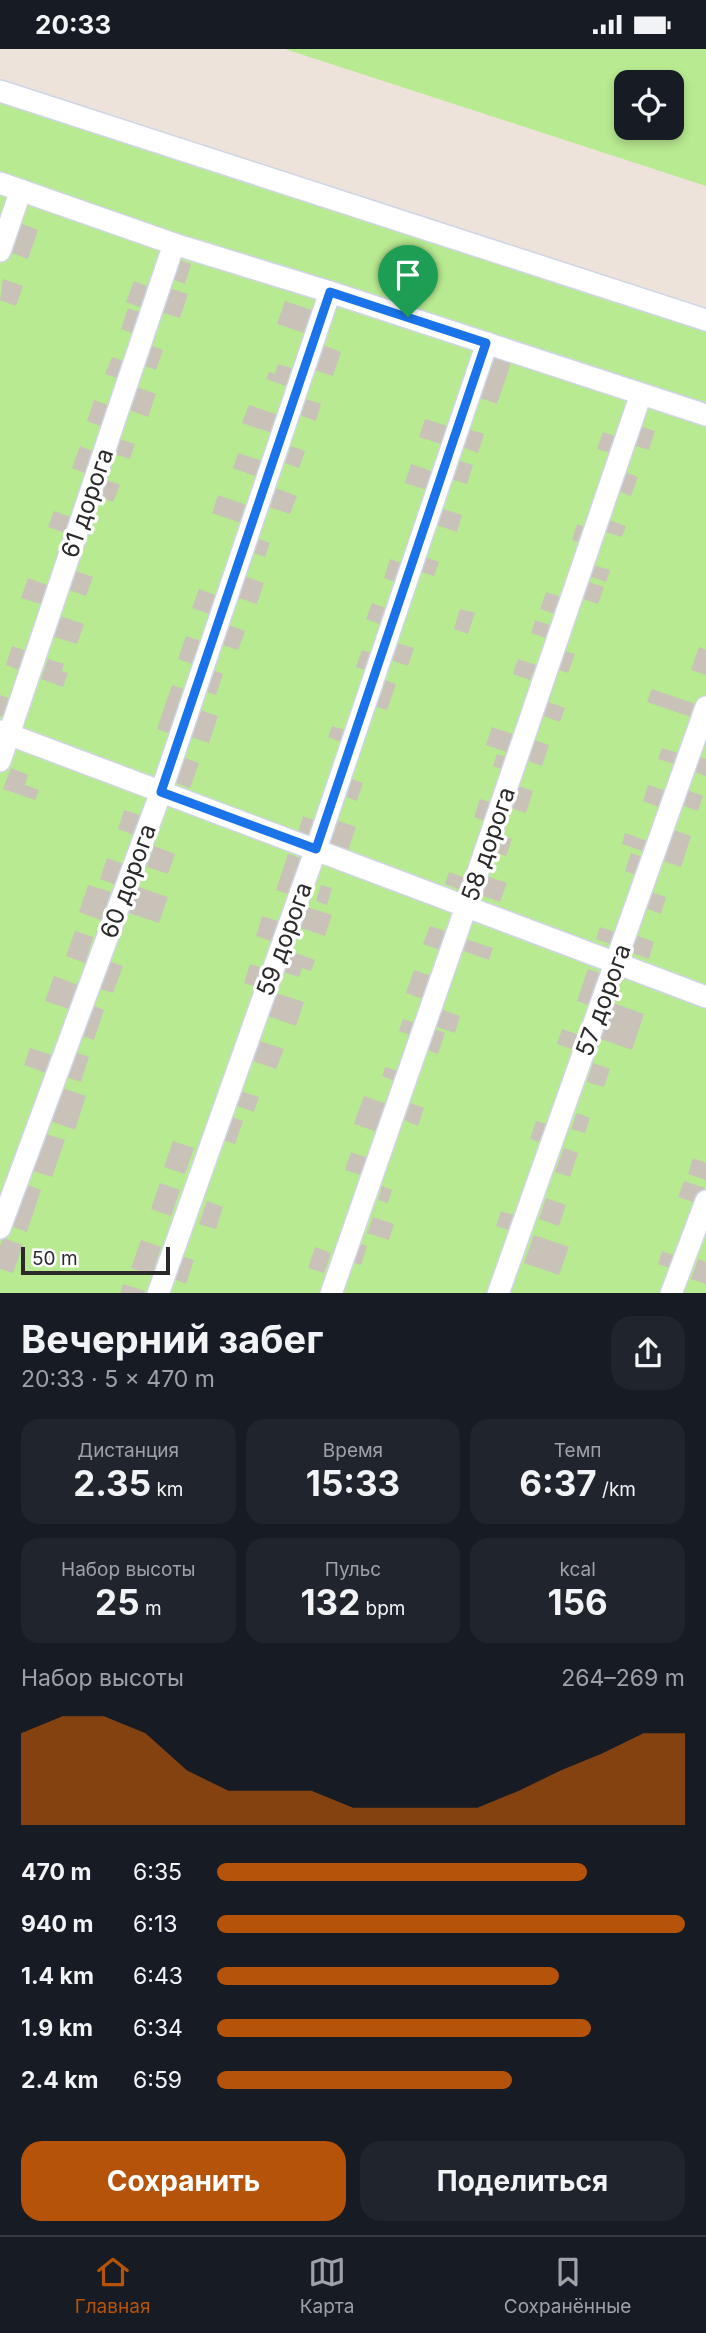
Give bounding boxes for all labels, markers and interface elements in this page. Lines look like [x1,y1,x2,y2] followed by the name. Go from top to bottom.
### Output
[35,9,111,40] text: 20:33
[614,70,684,140] map controls
[614,70,684,140] button: locate
[378,245,438,317] pin
[389,256,427,294] icon: arrive
[55,444,119,562] street label: 61 дорога
[455,783,521,905] street label: 58 дорога
[94,820,162,942] street label: 60 дорога
[250,878,318,1000] street label: 59 дорога
[569,940,637,1060] street label: 57 дорога
[21,1245,170,1276] scale bar
[32,1247,78,1270] text: 50 m
[21,1316,323,1362] text: Вечерний забег
[611,1316,685,1390] button: share
[21,1365,215,1393] text: 20:33 · 5 × 470 m
[78,1439,179,1462] text: Дистанция
[323,1439,383,1462] text: Время
[554,1439,602,1462] text: Темп
[73,1462,151,1504] text: 2.35
[306,1462,400,1504] text: 15:33
[519,1462,597,1504] text: 6:37
[151,1478,183,1501] text: km
[597,1478,636,1501] text: /km
[61,1558,196,1581] text: Набор высоты
[325,1558,381,1581] text: Пульс
[560,1558,596,1581] text: kcal
[95,1581,140,1623] text: 25
[300,1581,360,1623] text: 132
[548,1581,608,1623] text: 156
[140,1597,162,1620] text: m
[360,1597,405,1620] text: bpm
[21,1664,184,1692] text: Набор высоты
[561,1664,685,1692] text: 264–269 m
[21,1858,92,1886] text: 470 m
[133,1858,182,1886] text: 6:35
[21,1910,93,1938] text: 940 m
[133,1910,177,1938] text: 6:13
[21,1962,94,1990] text: 1.4 km
[133,1962,183,1990] text: 6:43
[21,2014,93,2042] text: 1.9 km
[133,2014,183,2042] text: 6:34
[21,2066,99,2094] text: 2.4 km
[133,2066,182,2094] text: 6:59
[21,2141,346,2221] button: Сохранить
[360,2141,685,2221] button: Поделиться
[75,2253,150,2318] tab: Главная
[300,2253,354,2318] tab: Карта
[504,2253,631,2318] tab: Сохранённые

